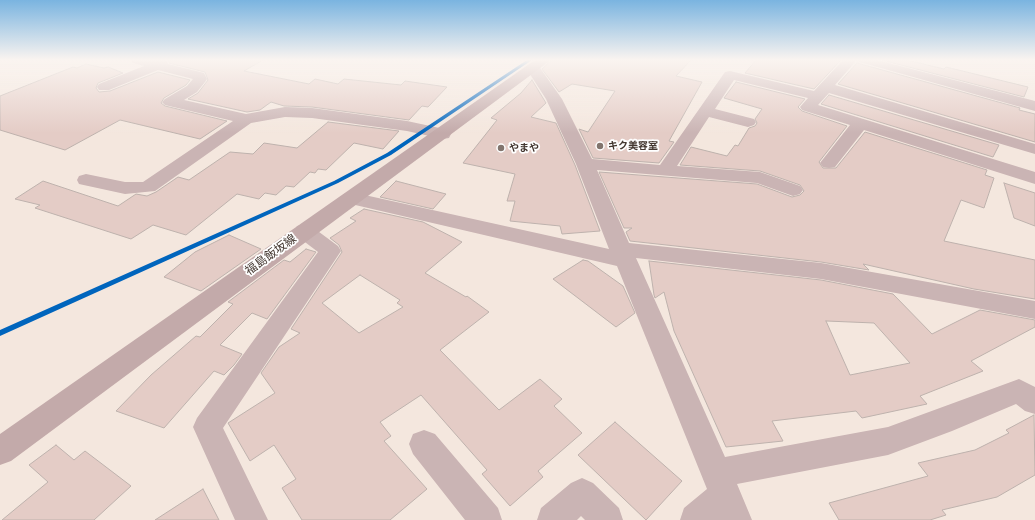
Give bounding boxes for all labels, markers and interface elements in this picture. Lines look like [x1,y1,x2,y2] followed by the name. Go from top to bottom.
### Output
[608,140,658,152] place label: キク美容室
[595,141,605,151] marker: キク美容室
[509,142,539,154] place label: やまや
[496,143,506,153] marker: やまや
[242,232,300,278] street label: 福島飯坂線

